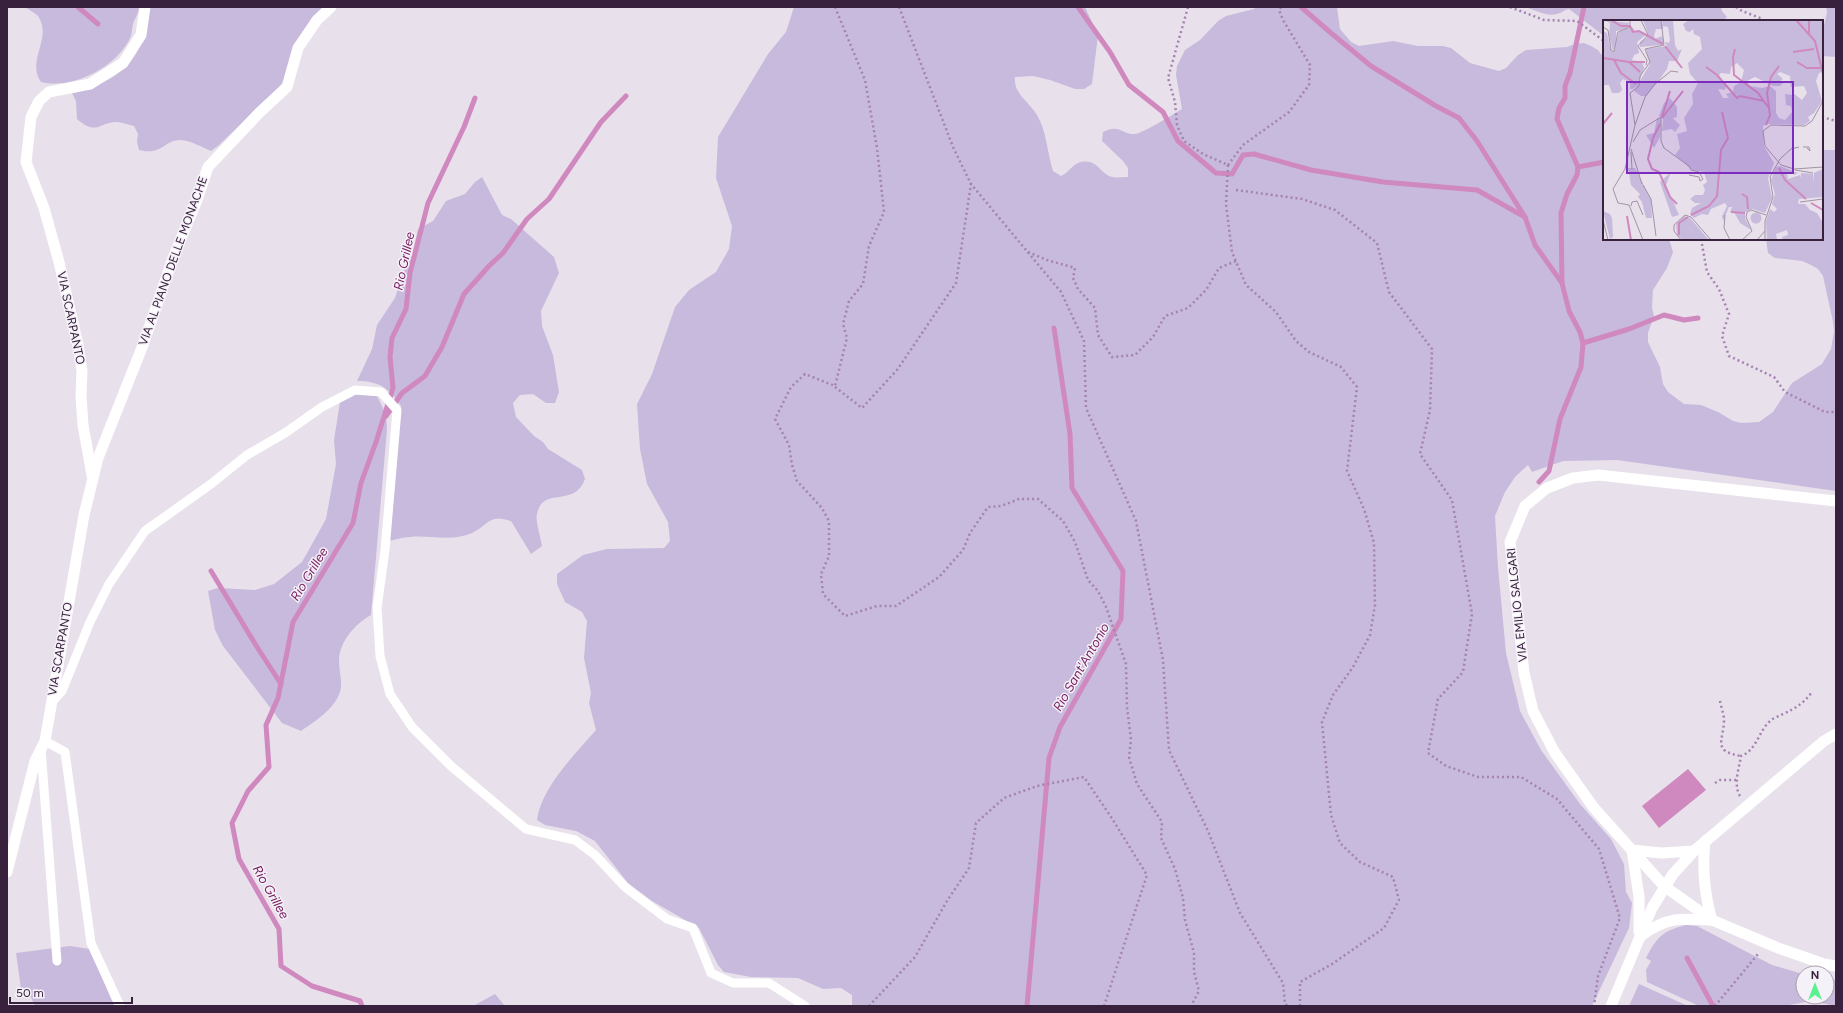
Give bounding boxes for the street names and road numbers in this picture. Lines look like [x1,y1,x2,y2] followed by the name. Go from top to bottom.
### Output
[136,174,210,348] street label: VIA AL PIANO DELLE MONACHE
[54,270,88,366] street label: VIA SCARPANTO
[1504,547,1530,663] street label: VIA EMILIO SALGARI
[45,601,75,697] street label: VIA SCARPANTO

